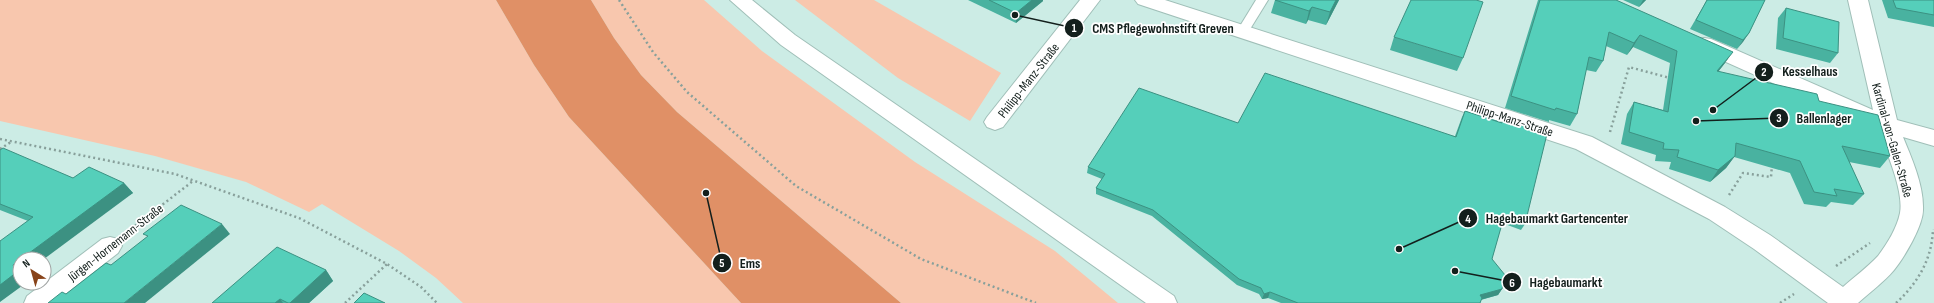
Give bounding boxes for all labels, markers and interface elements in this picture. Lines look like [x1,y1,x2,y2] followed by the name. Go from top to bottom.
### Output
[1064,15,1241,41] callout: CMS Pflegewohnstift Greven
[1092,20,1234,37] text: CMS Pflegewohnstift Greven
[1072,21,1077,36] text: 1
[995,40,1063,121] street label: Philipp-Manz-Straße
[1754,59,1845,85] callout: Kesselhaus
[1782,63,1838,80] text: Kesselhaus
[1761,65,1767,80] text: 2
[1868,81,1916,199] street label: Kardinal-von-Galen-Straße
[1464,97,1555,141] street label: Philipp-Manz-Straße
[1769,105,1860,131] callout: Ballenlager
[1796,110,1852,127] text: Ballenlager
[1776,111,1782,126] text: 3
[64,201,166,286] street label: Jürgen-Hornemann-Straße
[1458,205,1637,231] callout: Hagebaumarkt Gartencenter
[1486,210,1629,227] text: Hagebaumarkt Gartencenter
[1465,212,1471,227] text: 4
[712,250,769,276] callout: Ems
[12,251,52,291] north arrow
[740,255,760,272] text: Ems
[20,256,33,270] text: N
[719,256,725,271] text: 5
[1502,269,1610,295] callout: Hagebaumarkt
[1530,274,1603,291] text: Hagebaumarkt
[1509,276,1515,291] text: 6

